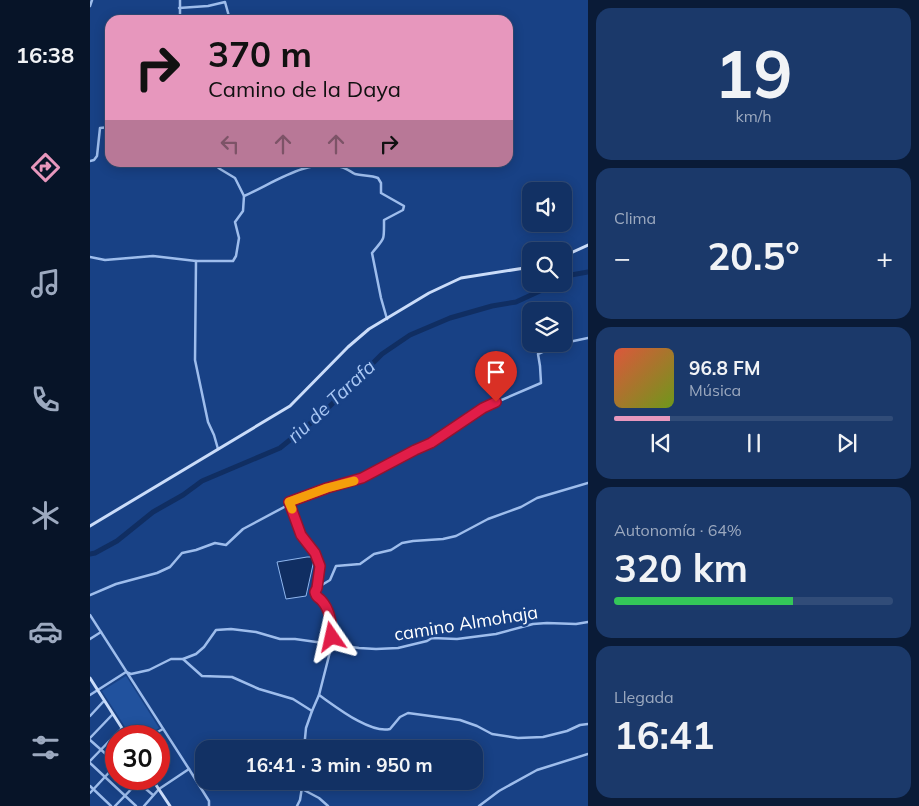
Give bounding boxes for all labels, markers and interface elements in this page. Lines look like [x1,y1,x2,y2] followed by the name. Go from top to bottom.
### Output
[208,32,312,76] text: 370 m
[714,33,793,114] text: 19
[125,35,190,100] icon: right
[16,41,74,69] text: 16:38
[208,75,401,103] text: Camino de la Daya
[735,106,772,126] text: km/h
[216,130,244,158] icon: left
[269,130,297,158] icon: ahead
[322,130,350,158] icon: ahead
[375,130,403,158] icon: right
[28,150,63,185] icon: directions
[522,182,572,352] map controls
[522,182,572,232] button: sound
[614,208,656,228] text: Clima
[707,232,800,280] text: 20.5°
[614,240,631,275] text: −
[876,240,893,275] text: +
[522,242,572,292] button: search
[28,266,63,301] icon: music
[522,302,572,352] button: layers
[475,351,517,402] pin
[282,354,380,448] water label: riu de Tarafa
[689,356,761,380] text: 96.8 FM
[482,358,510,386] icon: arrive
[689,380,741,400] text: Música
[28,382,63,417] icon: phone
[647,429,675,457] icon: previous
[740,429,768,457] icon: pause
[833,429,861,457] icon: next
[28,498,63,533] icon: climate
[614,520,742,540] text: Autonomía · 64%
[614,544,748,592] text: 320 km
[392,600,540,646] street label: camino Almohaja
[305,610,357,662] position arrow
[28,614,63,649] icon: car
[614,687,674,707] text: Llegada
[614,711,715,759] text: 16:41
[105,725,170,790] speed limit sign: 30
[28,730,63,765] icon: filters
[245,753,433,777] text: 16:41 · 3 min · 950 m

